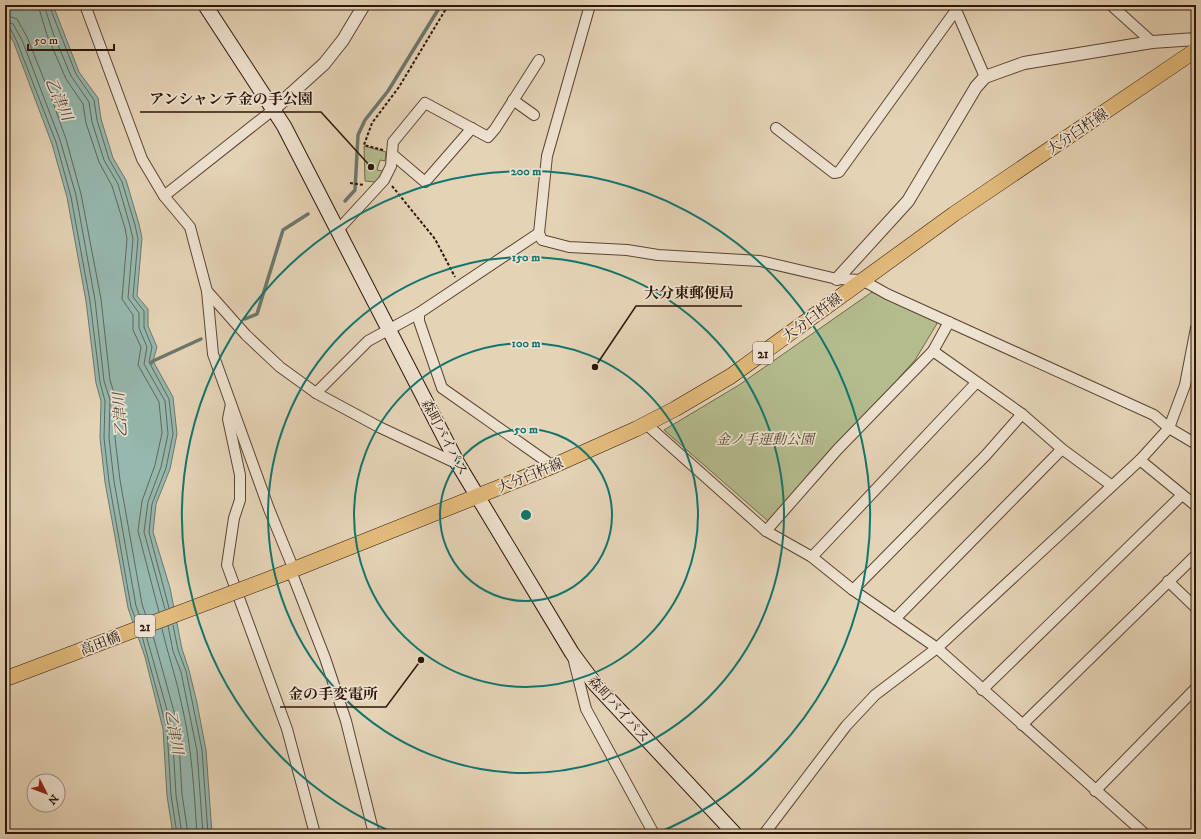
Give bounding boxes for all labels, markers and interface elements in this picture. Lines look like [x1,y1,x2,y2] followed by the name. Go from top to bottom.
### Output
[28,26,114,52] scale bar
[34,33,58,48] text: 50 m
[41,75,77,125] water label: 乙津川
[140,85,321,112] callout: アンシャンテ金の手公園
[149,90,313,109] text: アンシャンテ金の手公園
[1044,105,1112,159] street label: 大分臼杵線
[511,164,541,179] text: 200 m
[512,250,540,265] text: 150 m
[636,279,742,306] callout: 大分東郵便局
[644,284,734,303] text: 大分東郵便局
[779,290,846,346] street label: 大分臼杵線
[512,336,540,351] text: 100 m
[753,342,773,364] road number: 21
[109,390,132,438] water label: 乙津川
[417,396,472,479] street label: 森町バイパス
[513,422,538,437] text: 50 m
[716,431,816,449] park label: 金ノ手運動公園
[495,454,566,497] street label: 大分臼杵線
[519,508,533,522] centre of rings
[135,615,155,637] road number: 21
[78,628,123,660] street label: 高田橋
[584,673,653,747] street label: 森町バイパス
[280,680,386,707] callout: 金の手変電所
[288,685,378,704] text: 金の手変電所
[160,708,187,758] water label: 乙津川
[26,773,66,813] north arrow
[44,791,61,807] text: N

